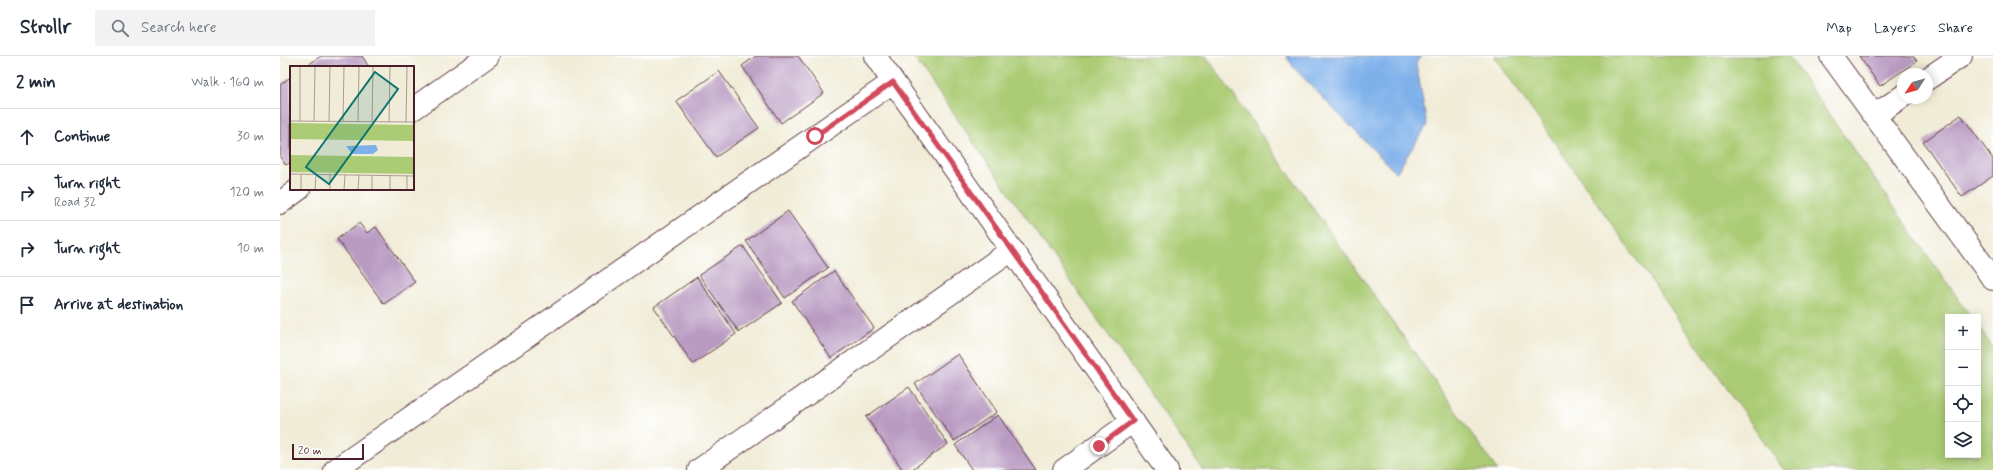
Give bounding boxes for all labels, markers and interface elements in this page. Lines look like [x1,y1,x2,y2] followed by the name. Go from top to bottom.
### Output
[95,10,375,46] search box
[20,15,71,40] text: Strollr
[109,17,131,39] icon: search
[141,18,217,38] text: Search here
[1826,19,1852,37] text: Map
[1874,19,1916,37] text: Layers
[1938,19,1973,37] text: Share
[290,66,414,190] inset map
[1897,68,1933,104] north arrow
[16,71,56,93] text: 2 min
[191,74,264,91] text: Walk · 160 m
[16,126,38,148] icon: ahead
[54,127,110,147] text: Continue
[806,127,824,145] route start
[237,128,264,145] text: 30 m
[54,174,121,194] text: Turn right
[16,182,38,204] icon: right
[230,184,264,201] text: 120 m
[54,194,96,211] text: Road 32
[16,238,38,260] icon: right
[54,239,121,259] text: Turn right
[237,240,264,257] text: 10 m
[16,294,38,316] icon: arrive
[54,295,183,315] text: Arrive at destination
[1945,314,1981,458] map controls
[1945,314,1981,350] button: +
[1945,350,1981,386] button: −
[1945,386,1981,422] button: locate
[1945,422,1981,458] button: layers
[1090,437,1108,455] route end
[292,442,364,461] scale bar
[298,444,321,458] text: 20 m

